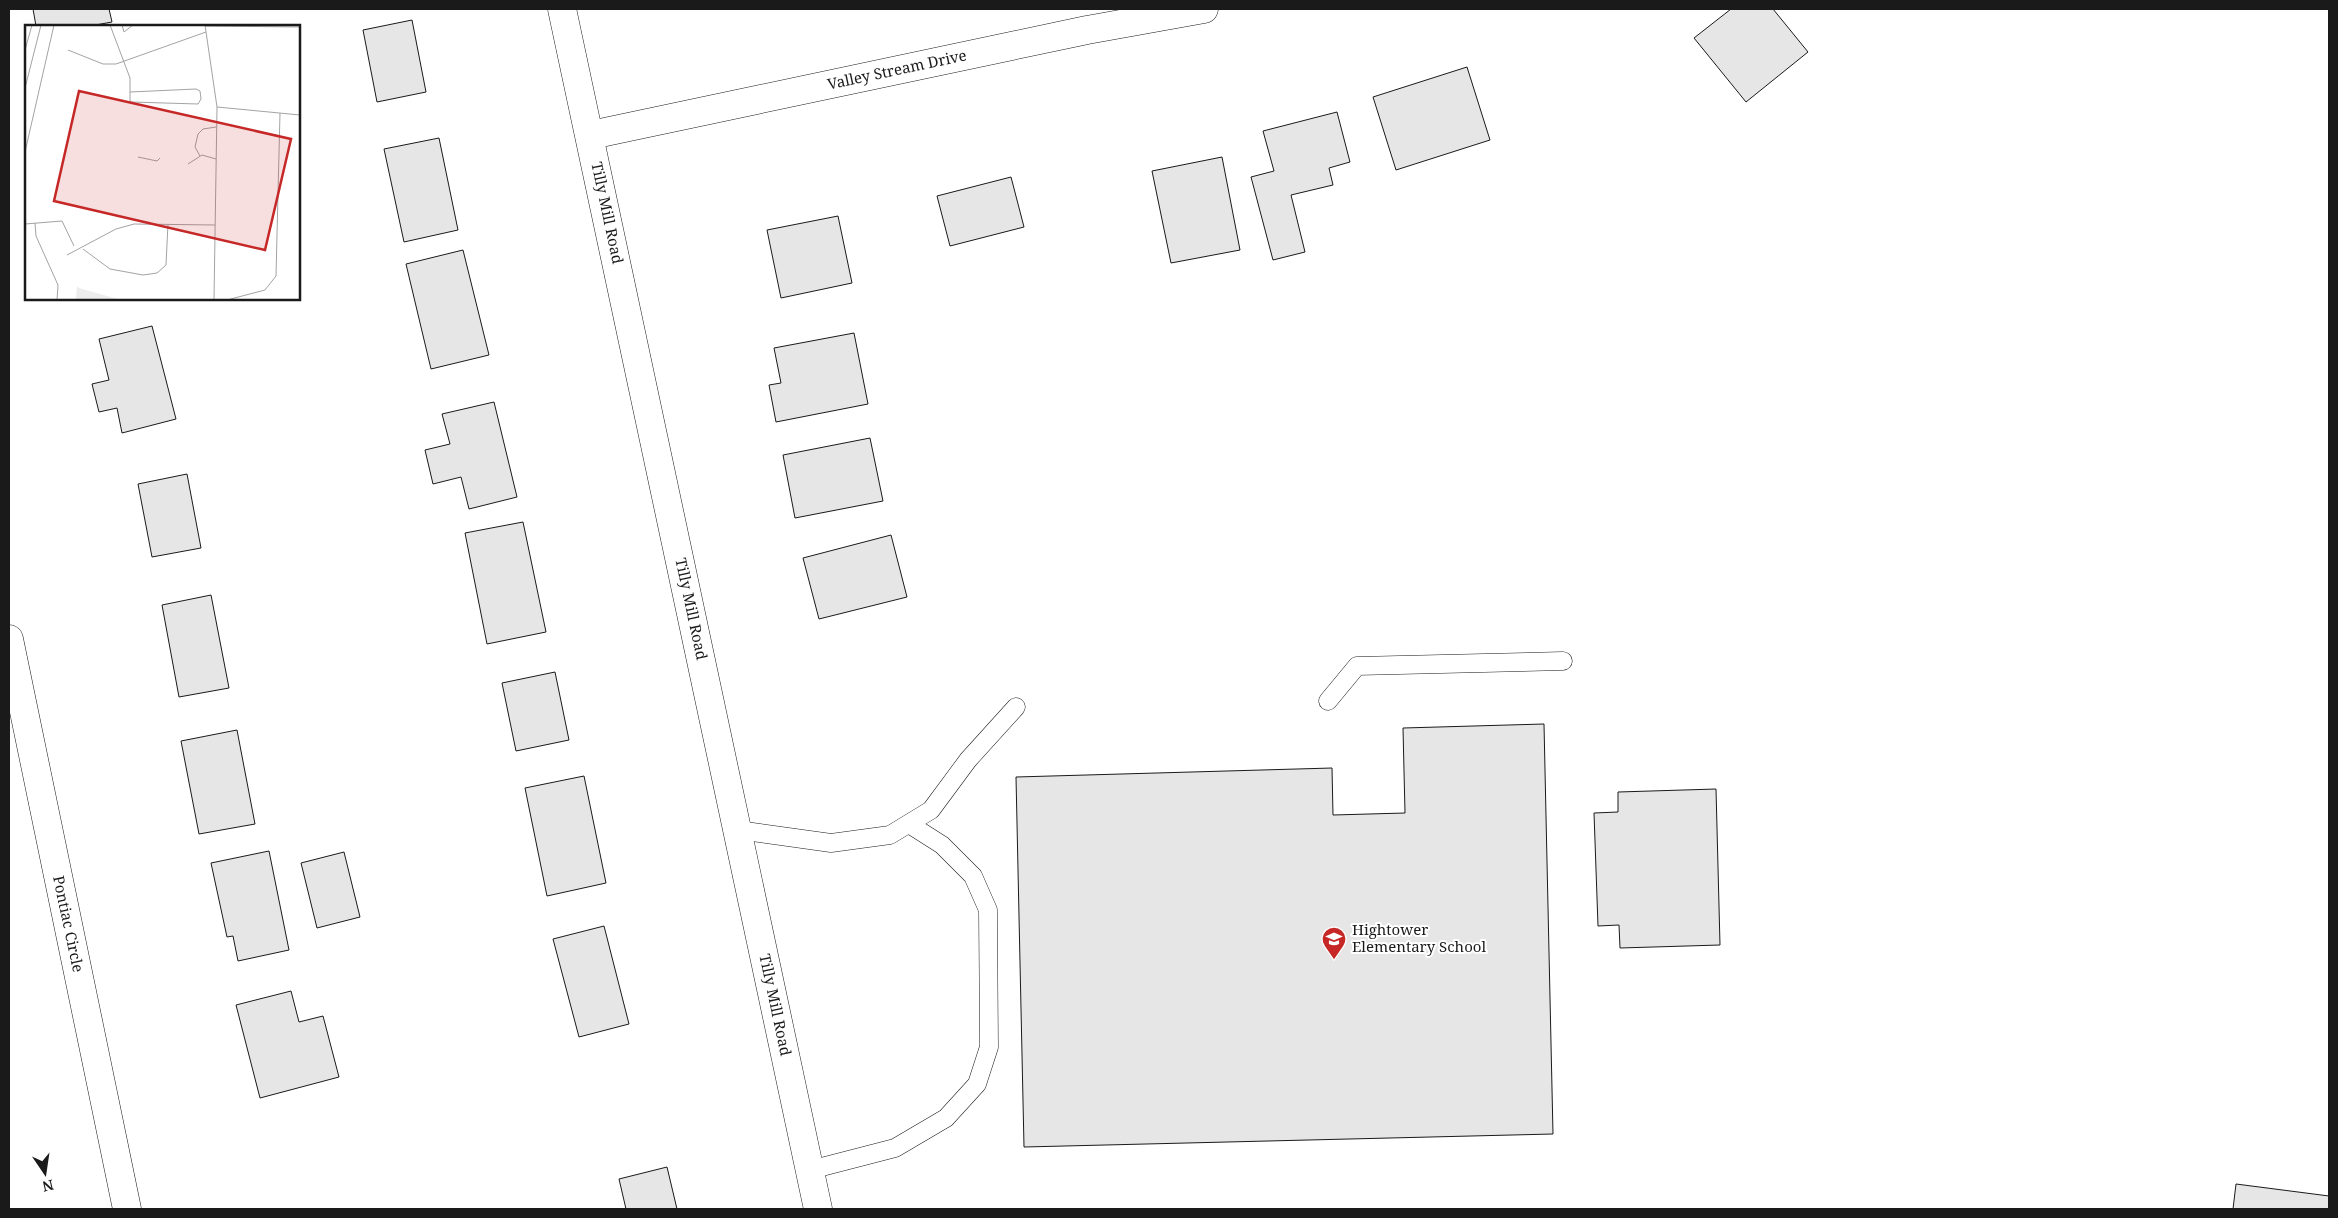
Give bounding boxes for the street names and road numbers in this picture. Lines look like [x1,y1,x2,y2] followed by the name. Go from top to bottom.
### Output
[825,44,968,94] street label: Valley Stream Drive
[587,160,629,266] street label: Tilly Mill Road
[671,556,713,662] street label: Tilly Mill Road
[49,874,89,974] street label: Pontiac Circle
[755,952,797,1058] street label: Tilly Mill Road

